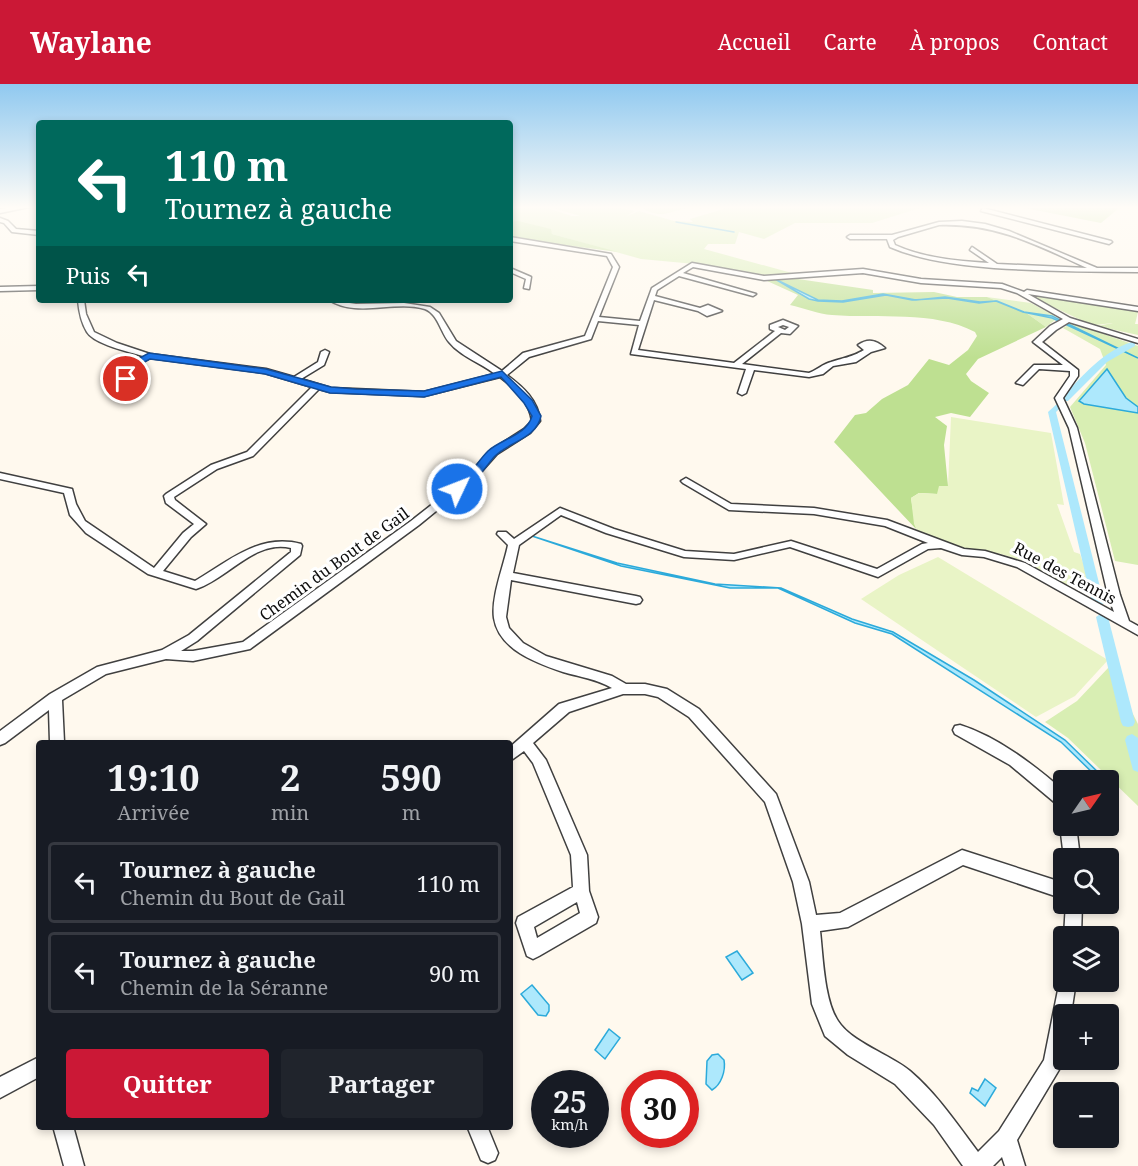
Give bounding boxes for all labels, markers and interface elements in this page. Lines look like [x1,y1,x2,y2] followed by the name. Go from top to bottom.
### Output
[30,23,152,61] text: Waylane
[718,28,791,56] text: Accueil
[824,28,877,56] text: Carte
[910,28,1000,56] text: À propos
[1033,28,1108,56] text: Contact
[165,136,289,193] text: 110 m
[66,144,144,222] icon: left
[165,190,392,227] text: Tournez à gauche
[122,258,155,291] icon: left
[66,260,110,290] text: Puis
[100,353,151,404] pin
[109,362,142,395] icon: arrive
[425,457,489,521] position arrow
[255,502,413,626] street label: Chemin du Bout de Gail
[1010,537,1120,609] street label: Rue des Tennis
[107,753,200,802] text: 19:10
[280,753,300,802] text: 2
[381,753,442,802] text: 590
[1053,770,1119,836] north arrow
[1053,770,1119,1148] map controls
[117,799,190,826] text: Arrivée
[271,799,309,826] text: min
[402,799,421,826] text: m
[1053,848,1119,914] button: search
[120,854,316,884] text: Tournez à gauche
[69,866,102,899] icon: left
[417,868,480,898] text: 110 m
[120,884,345,911] text: Chemin du Bout de Gail
[1053,926,1119,992] button: layers
[120,944,316,974] text: Tournez à gauche
[69,956,102,989] icon: left
[429,958,480,988] text: 90 m
[120,974,328,1001] text: Chemin de la Séranne
[1053,1004,1119,1070] button: +
[66,1049,269,1118] button: Quitter
[281,1049,483,1118] button: Partager
[621,1070,699,1148] speed limit sign: 30
[553,1081,587,1122] text: 25
[1053,1082,1119,1148] button: −
[552,1114,588,1134] text: km/h

